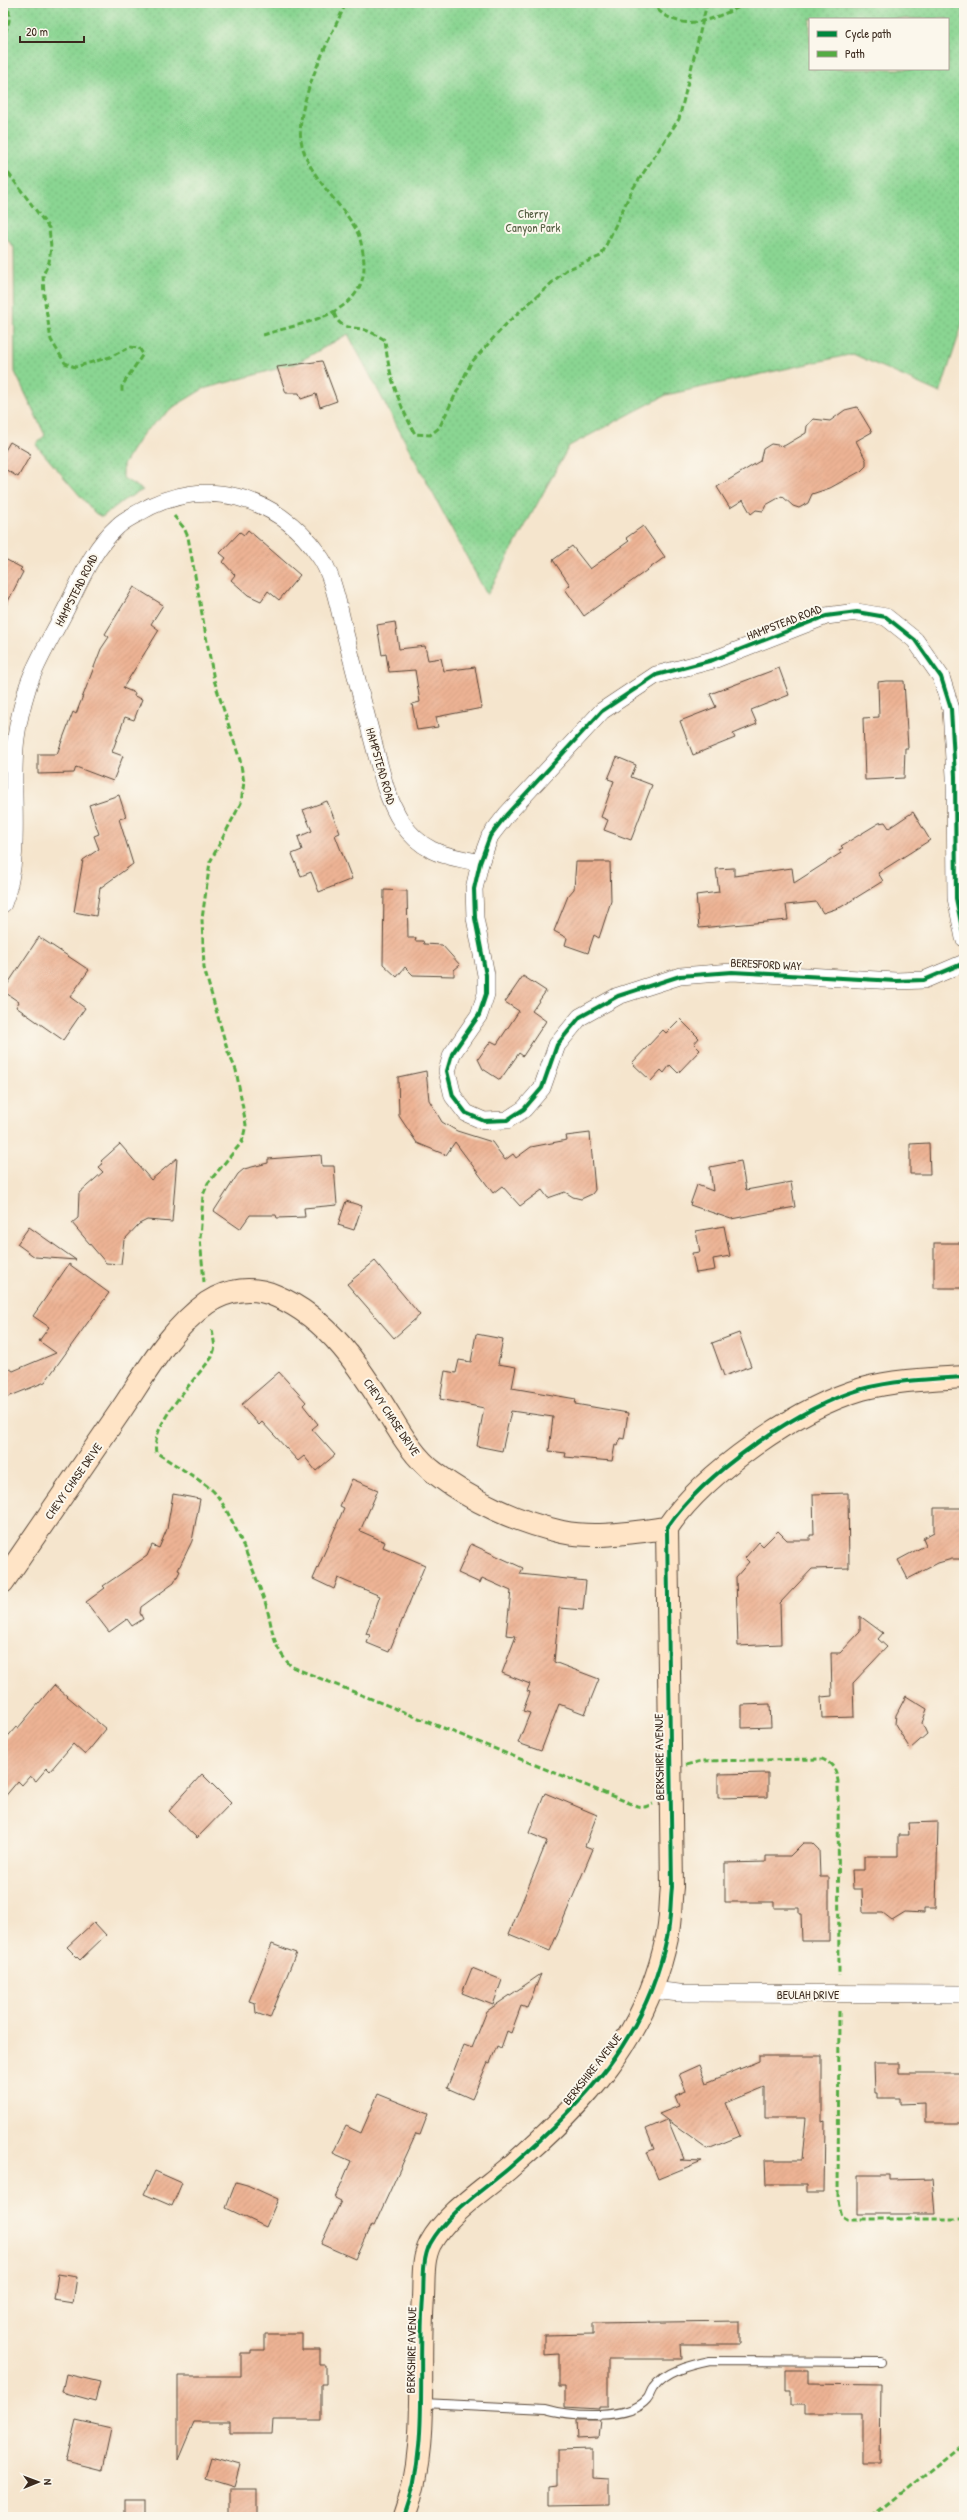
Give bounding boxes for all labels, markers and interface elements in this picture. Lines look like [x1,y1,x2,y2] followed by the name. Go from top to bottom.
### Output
[20,18,84,44] scale bar
[809,18,949,70] legend
[26,23,48,40] text: 20 m
[845,25,891,42] text: Cycle path
[845,45,865,62] text: Path
[506,205,560,236] park label: Cherry Canyon Park
[51,551,102,629] street label: HAMPSTEAD ROAD
[744,600,824,644] street label: HAMPSTEAD ROAD
[362,726,400,807] street label: HAMPSTEAD ROAD
[730,954,803,974] street label: BERESFORD WAY
[360,1375,425,1460] street label: CHEVY CHASE DRIVE
[40,1439,106,1523] street label: CHEVY CHASE DRIVE
[650,1713,668,1801] street label: BERKSHIRE AVENUE
[777,1986,840,2003] street label: BEULAH DRIVE
[559,2029,626,2108] street label: BERKSHIRE AVENUE
[402,2306,420,2394] street label: BERKSHIRE AVENUE
[18,2462,58,2502] north arrow
[41,2479,55,2485] text: N

